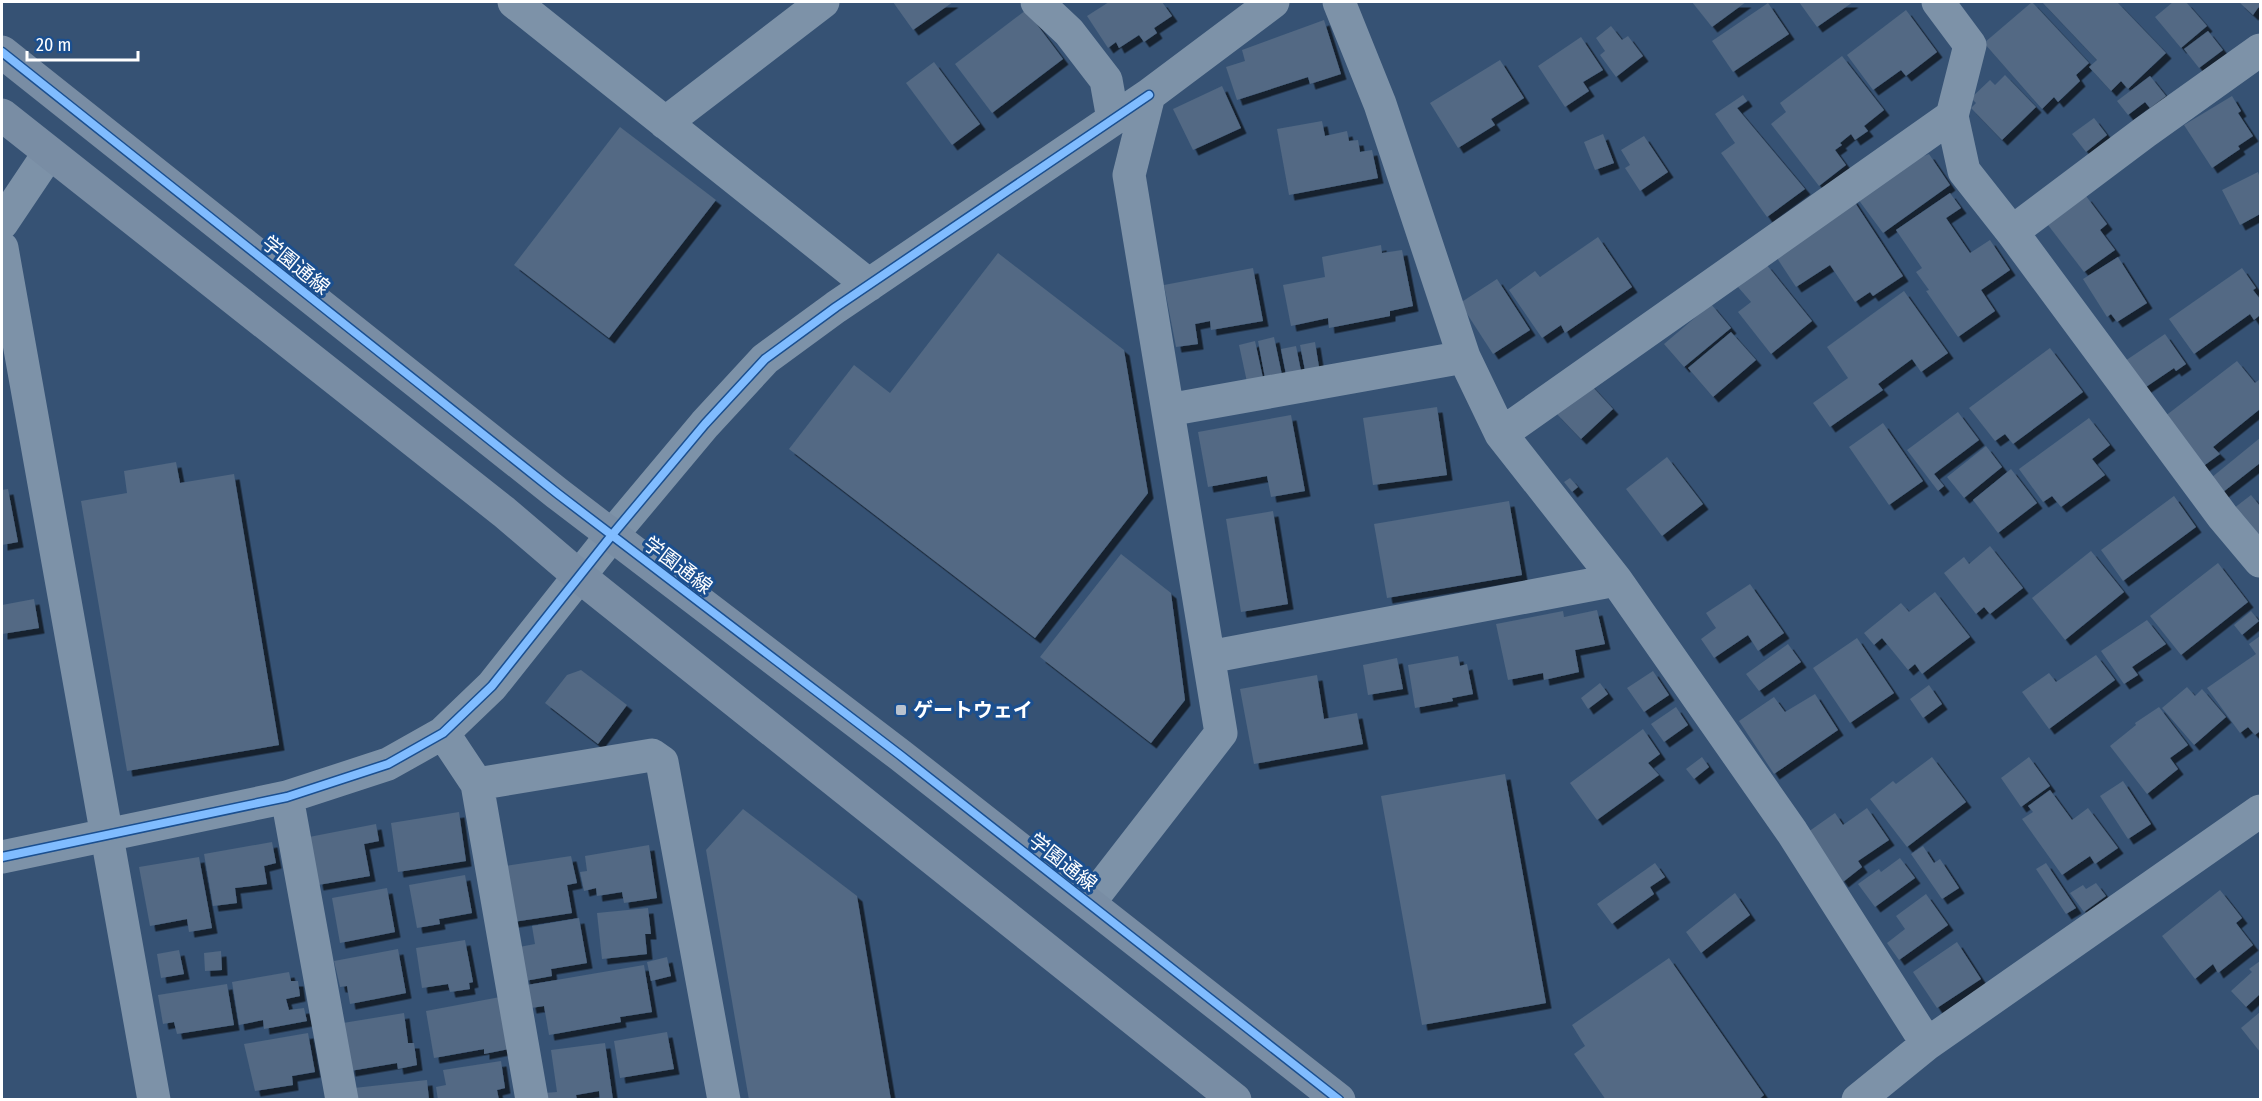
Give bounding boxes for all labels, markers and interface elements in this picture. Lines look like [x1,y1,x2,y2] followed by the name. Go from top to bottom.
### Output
[27,24,138,62] scale bar
[36,34,71,56] text: 20 m
[257,231,335,299] street label: 学園通線
[639,531,717,599] street label: 学園通線
[913,698,1033,722] place label: ゲートウェイ
[894,703,908,717] marker: ゲートウェイ
[1024,828,1102,896] street label: 学園通線

